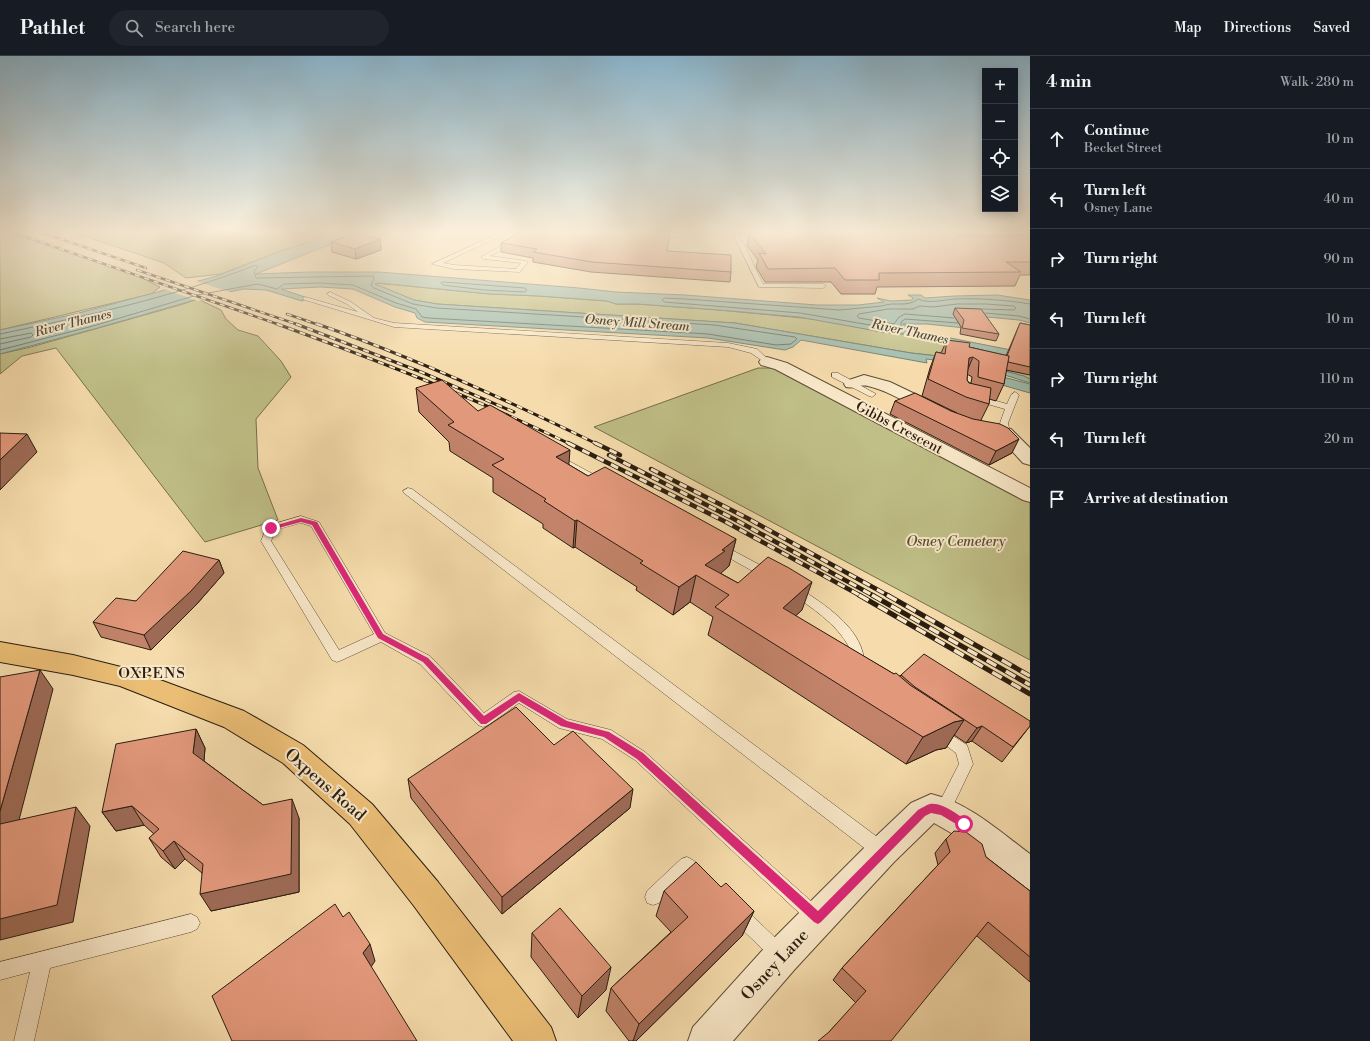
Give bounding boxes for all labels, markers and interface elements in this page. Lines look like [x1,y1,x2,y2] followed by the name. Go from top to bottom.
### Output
[109,10,389,46] search box
[20,16,85,40] text: Pathlet
[123,17,145,39] icon: search
[155,18,235,37] text: Search here
[1174,19,1202,37] text: Map
[1224,19,1291,37] text: Directions
[1313,19,1350,37] text: Saved
[982,68,1018,212] map controls
[982,68,1018,104] button: +
[1046,71,1091,93] text: 4 min
[1280,74,1354,90] text: Walk · 280 m
[982,104,1018,140] button: −
[1084,121,1149,140] text: Continue
[1046,128,1068,150] icon: ahead
[1326,131,1354,147] text: 10 m
[982,140,1018,176] button: locate
[1084,140,1162,156] text: Becket Street
[982,176,1018,212] button: layers
[1084,181,1146,200] text: Turn left
[1046,188,1068,210] icon: left
[1324,191,1354,207] text: 40 m
[1084,200,1153,216] text: Osney Lane
[1046,248,1068,270] icon: right
[1084,249,1158,268] text: Turn right
[1323,251,1354,267] text: 90 m
[32,306,113,340] water label: River Thames
[1046,308,1068,330] icon: left
[1084,309,1146,328] text: Turn left
[584,311,691,335] water label: Osney Mill Stream
[1326,311,1354,327] text: 10 m
[869,316,950,348] water label: River Thames
[1046,368,1068,390] icon: right
[1084,369,1158,388] text: Turn right
[1320,371,1354,387] text: 110 m
[852,397,946,459] street label: Gibbs Crescent
[1046,428,1068,450] icon: left
[1084,429,1146,448] text: Turn left
[1324,431,1354,447] text: 20 m
[1046,488,1068,510] icon: arrive
[1084,489,1228,508] text: Arrive at destination
[262,519,280,537] route end
[906,533,1006,551] park label: Osney Cemetery
[118,664,186,683] district label: OXPENS
[280,744,371,827] street label: Oxpens Road
[955,815,973,833] route start
[736,925,814,1005] street label: Osney Lane

